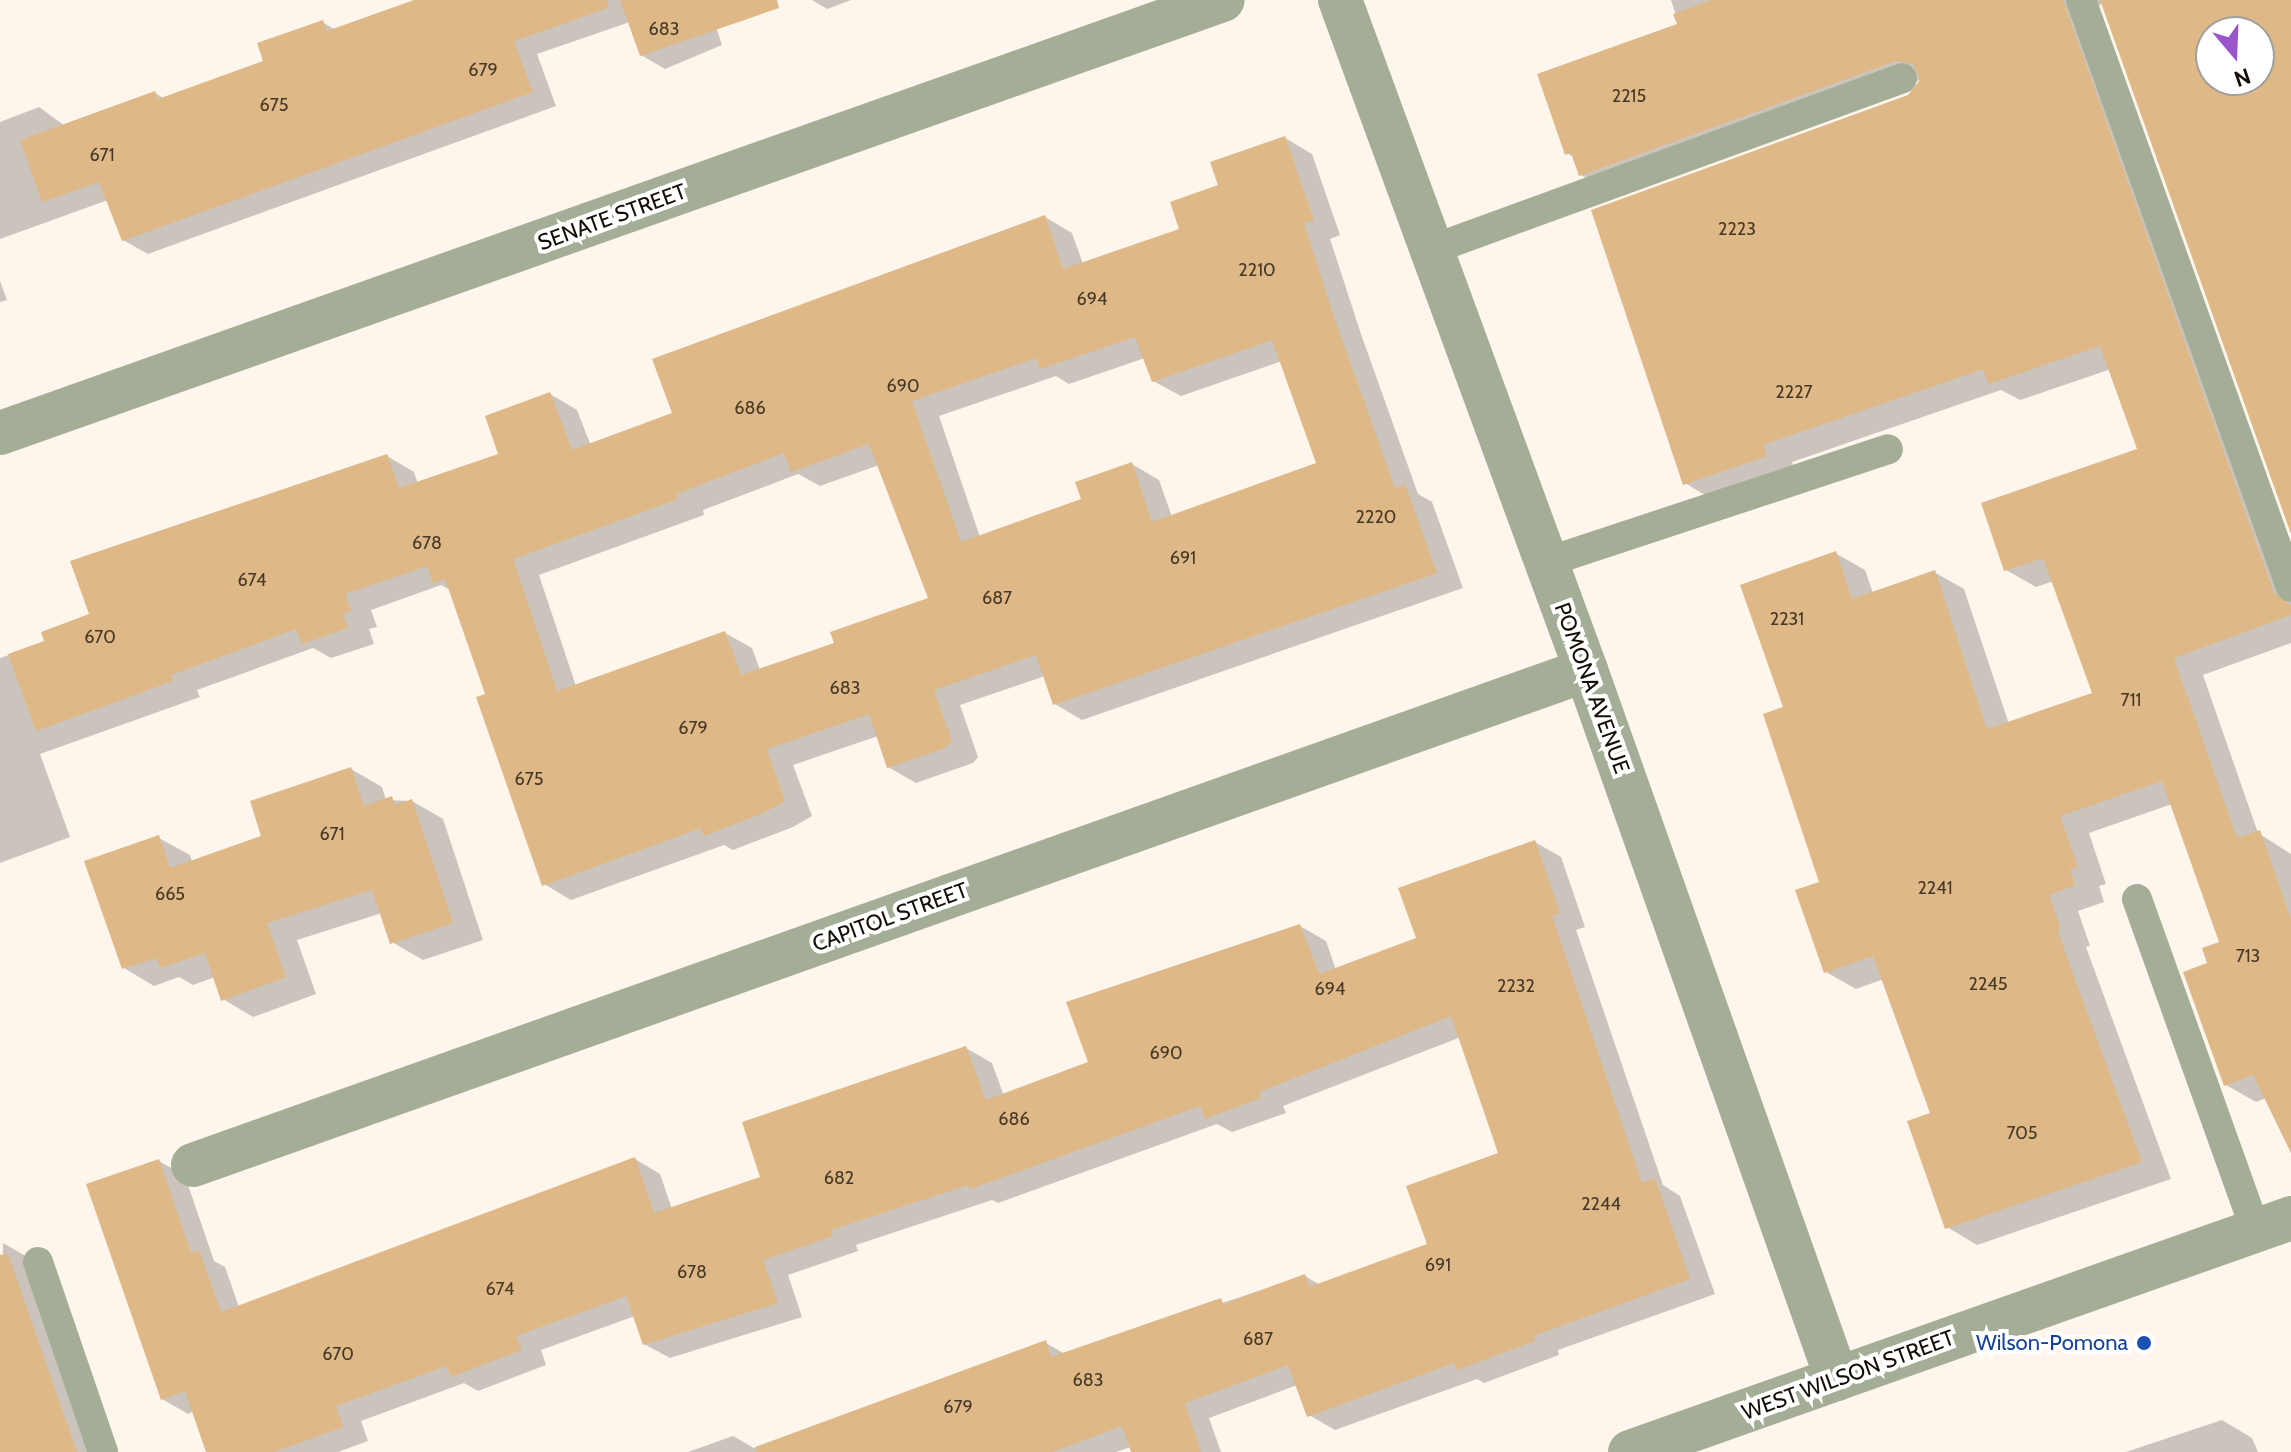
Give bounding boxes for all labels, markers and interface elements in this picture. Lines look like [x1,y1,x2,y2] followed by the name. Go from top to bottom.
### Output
[2195,16,2275,96] north arrow
[649,18,679,40] house number: 683
[468,59,498,81] house number: 679
[2231,62,2254,93] text: N
[1612,85,1646,107] house number: 2215
[260,94,288,116] house number: 675
[89,144,115,166] house number: 671
[534,178,690,256] street label: SENATE STREET
[1718,218,1756,240] house number: 2223
[1238,259,1276,281] house number: 2210
[1077,288,1107,310] house number: 694
[886,375,920,397] house number: 690
[1775,381,1813,403] house number: 2227
[734,397,766,419] house number: 686
[1356,506,1396,528] house number: 2220
[412,532,442,554] house number: 678
[1170,547,1196,569] house number: 691
[238,569,266,591] house number: 674
[982,587,1012,609] house number: 687
[1549,599,1635,777] street label: POMONA AVENUE
[1770,608,1804,630] house number: 2231
[84,626,116,648] house number: 670
[830,677,860,699] house number: 683
[2121,689,2141,711] house number: 711
[678,717,708,739] house number: 679
[515,768,543,790] house number: 675
[319,823,345,845] house number: 671
[809,877,971,957] street label: CAPITOL STREET
[1917,877,1953,899] house number: 2241
[155,883,185,905] house number: 665
[2236,945,2260,967] house number: 713
[1968,973,2008,995] house number: 2245
[1497,975,1535,997] house number: 2232
[1315,978,1345,1000] house number: 694
[1149,1042,1183,1064] house number: 690
[998,1108,1030,1130] house number: 686
[2006,1122,2038,1144] house number: 705
[824,1167,854,1189] house number: 682
[1581,1193,1621,1215] house number: 2244
[1425,1254,1451,1276] house number: 691
[677,1261,707,1283] house number: 678
[486,1278,514,1300] house number: 674
[1738,1324,1958,1426] street label: WEST WILSON STREET
[1243,1328,1273,1350] house number: 687
[1976,1330,2128,1356] place label: Wilson-Pomona
[2135,1334,2153,1352] marker: Wilson-Pomona
[322,1343,354,1365] house number: 670
[1073,1369,1103,1391] house number: 683
[943,1396,973,1418] house number: 679

